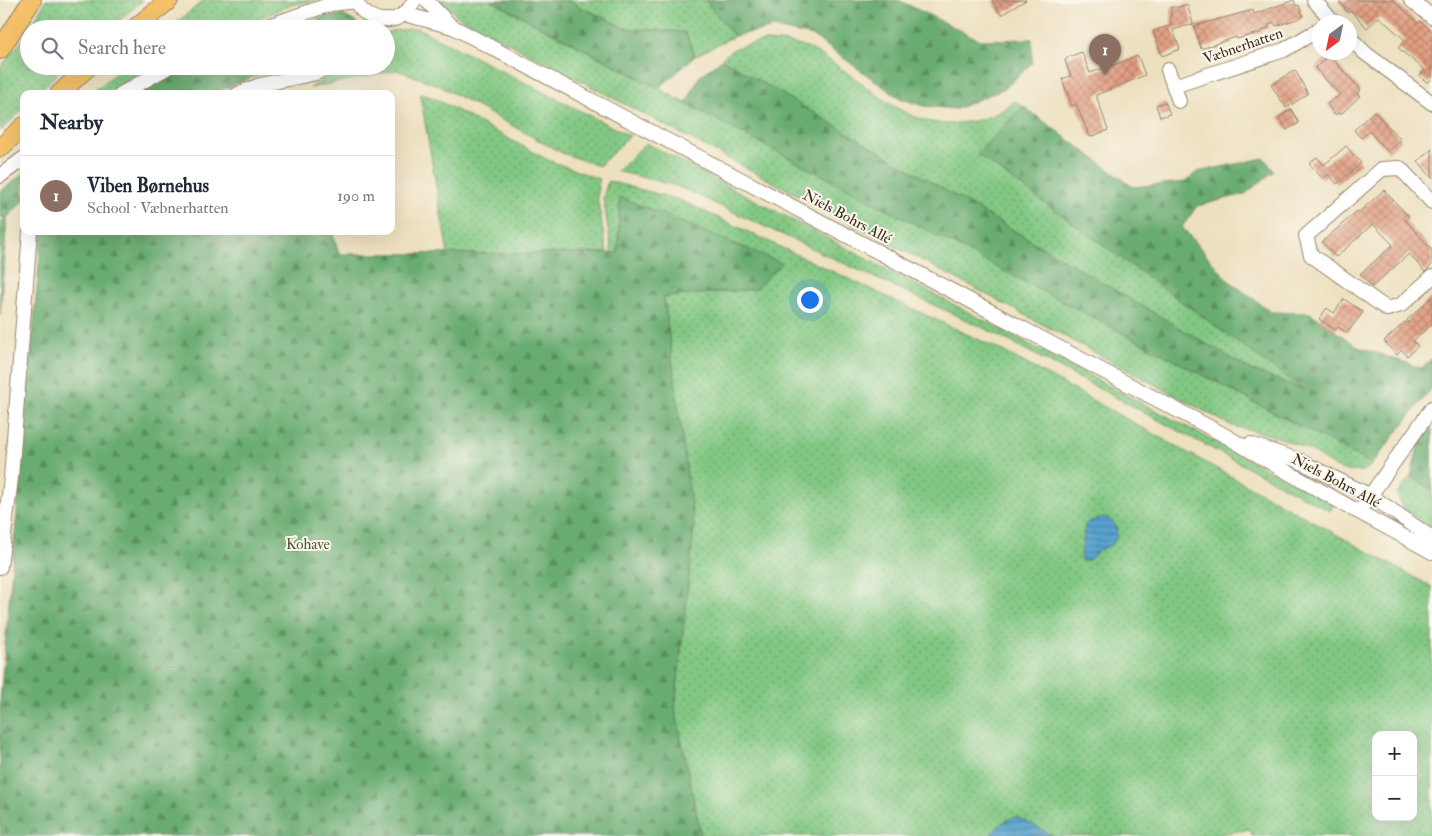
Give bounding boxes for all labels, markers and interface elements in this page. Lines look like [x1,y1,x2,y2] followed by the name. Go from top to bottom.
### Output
[1312,15,1357,60] north arrow
[20,20,395,75] search box
[1201,23,1286,68] street label: Væbnerhatten
[38,34,66,62] icon: search
[1089,34,1121,75] pin: 1
[78,36,166,60] text: Search here
[40,109,103,136] text: Nearby
[87,174,209,198] text: Viben Børnehus
[53,186,59,206] text: 1
[337,186,375,206] text: 190 m
[799,186,895,249] street label: Niels Bohrs Allé
[87,198,229,218] text: School · Væbnerhatten
[797,287,823,313] your location
[1288,450,1384,513] street label: Niels Bohrs Allé
[286,535,330,554] park label: Kohave
[1372,731,1417,821] map controls
[1372,731,1417,776] button: +
[1372,776,1417,821] button: −

